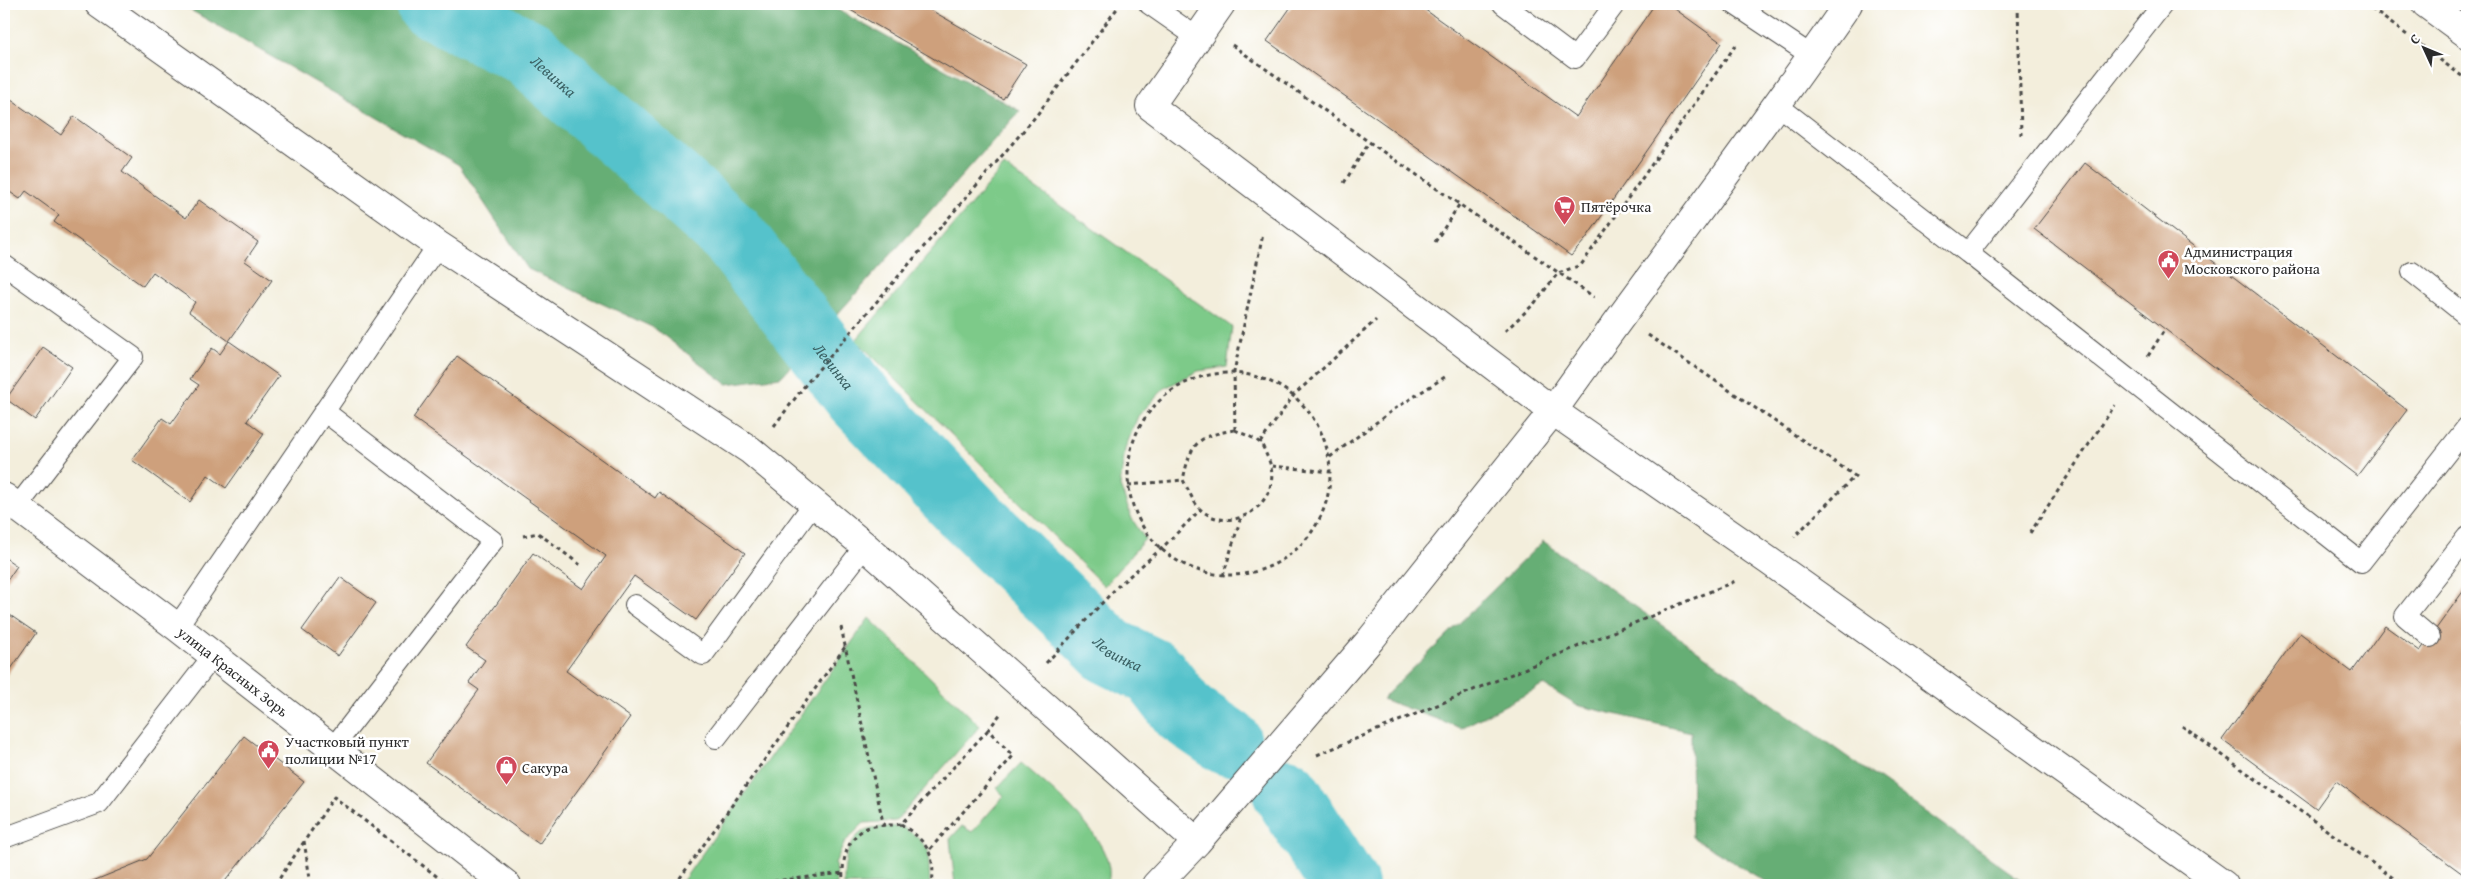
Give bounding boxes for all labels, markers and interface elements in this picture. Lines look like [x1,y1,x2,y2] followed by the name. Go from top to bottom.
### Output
[2398,22,2448,72] north arrow
[2405,29,2425,49] text: С
[525,49,582,103] water label: Левинка
[1553,194,1577,225] supermarket icon: Пятёрочка
[1581,196,1652,217] place label: Пятёрочка
[2184,241,2321,279] place label: Администрация Московского района
[2156,248,2180,279] public building icon: Администрация Московского района
[808,337,860,395] water label: Левинка
[173,620,293,721] street label: улица Красных Зорь
[1087,630,1147,678] water label: Левинка
[285,731,409,769] place label: Участковый пункт полиции №17
[257,738,281,769] public building icon: Участковый пункт полиции №17
[494,755,518,786] shop icon: Сакура
[522,757,569,778] place label: Сакура

